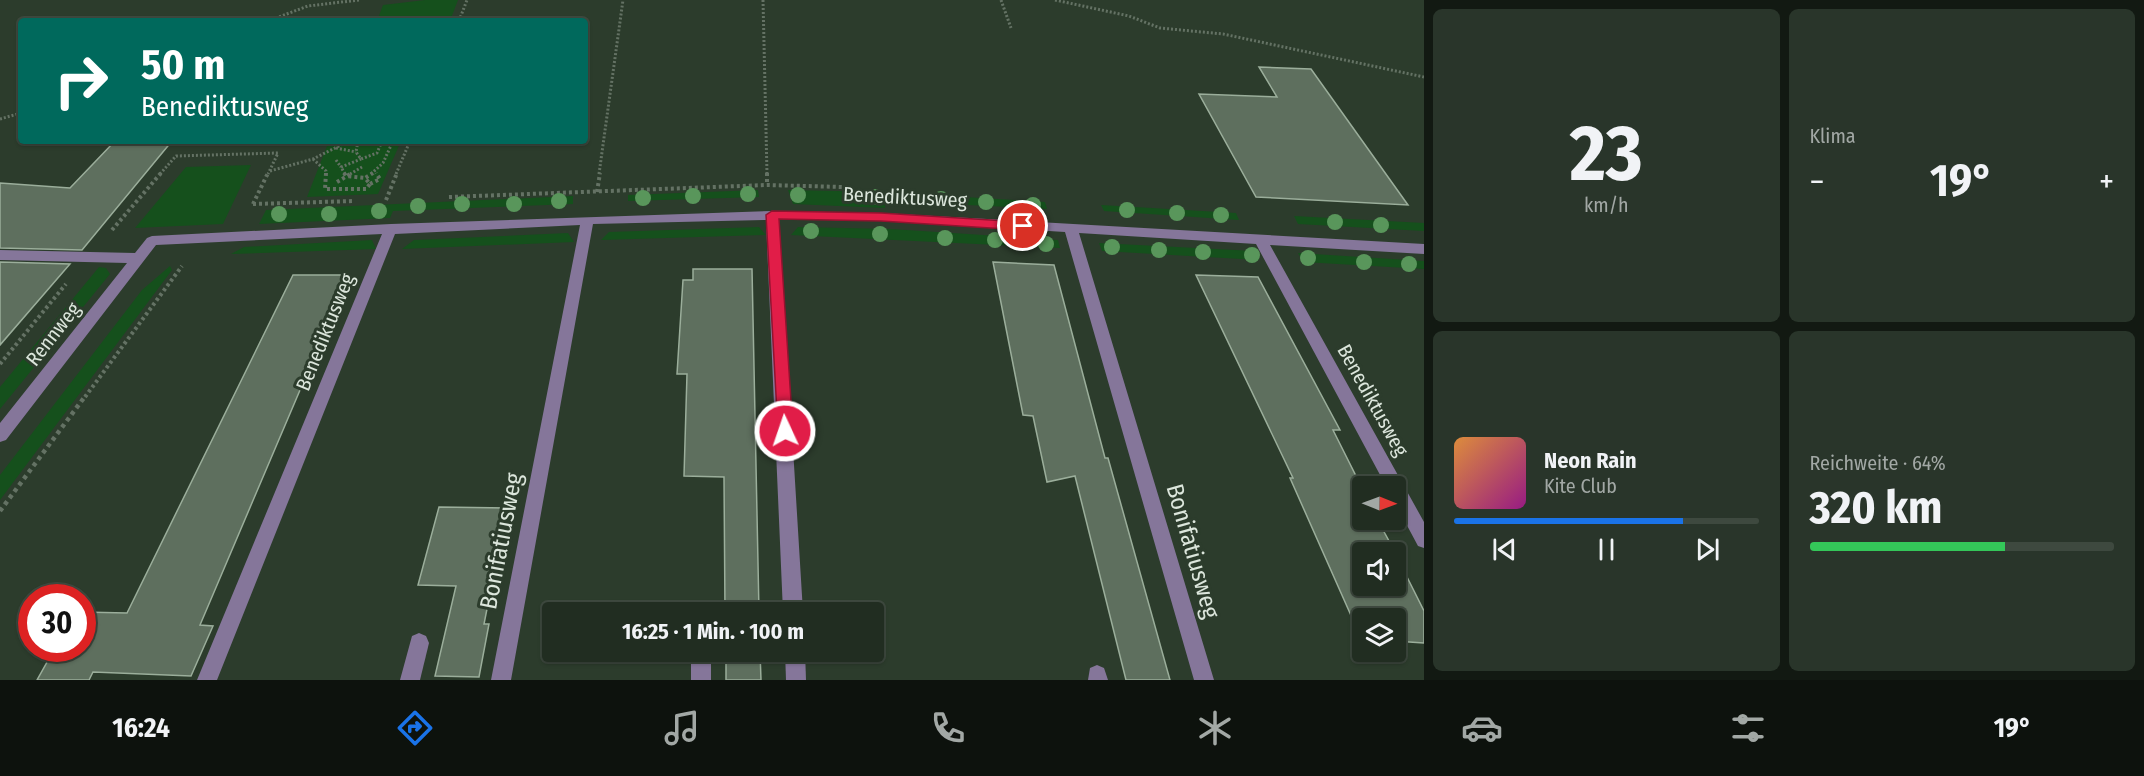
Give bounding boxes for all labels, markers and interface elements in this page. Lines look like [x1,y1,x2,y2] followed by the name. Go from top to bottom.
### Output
[141,40,225,90] text: 50 m
[42,42,120,120] icon: right
[141,91,309,123] text: Benediktusweg
[1570,107,1643,201] text: 23
[1810,124,1856,148] text: Klima
[1930,154,1993,208] text: 19°
[1810,162,1824,202] text: −
[2099,162,2114,202] text: +
[842,182,968,212] street label: Benediktusweg
[1584,193,1629,217] text: km/h
[997,200,1048,251] pin
[1006,209,1039,242] icon: arrive
[291,269,360,394] street label: Benediktusweg
[21,297,86,371] street label: Rennweg
[1332,340,1414,461] street label: Benediktusweg
[753,399,817,463] position arrow
[1544,447,1637,474] text: Neon Rain
[1810,451,1946,475] text: Reichweite · 64%
[474,470,528,612] street label: Bonifatiusweg
[1544,474,1617,498] text: Kite Club
[1352,476,1406,530] north arrow
[1352,476,1406,662] map controls
[1160,481,1226,622] street label: Bonifatiusweg
[1810,481,1942,535] text: 320 km
[1488,533,1521,566] icon: previous
[1590,533,1623,566] icon: pause
[1691,533,1724,566] icon: next
[1352,542,1406,596] button: sound
[18,584,96,662] speed limit sign: 30
[1352,608,1406,662] button: layers
[622,618,804,645] text: 16:25 · 1 Min. · 100 m
[394,707,436,749] icon: directions
[661,707,703,749] icon: music
[927,707,969,749] icon: phone
[1194,707,1236,749] icon: climate
[1461,707,1503,749] icon: car
[1727,707,1769,749] icon: filters
[112,712,170,744] text: 16:24
[1994,712,2032,744] text: 19°

